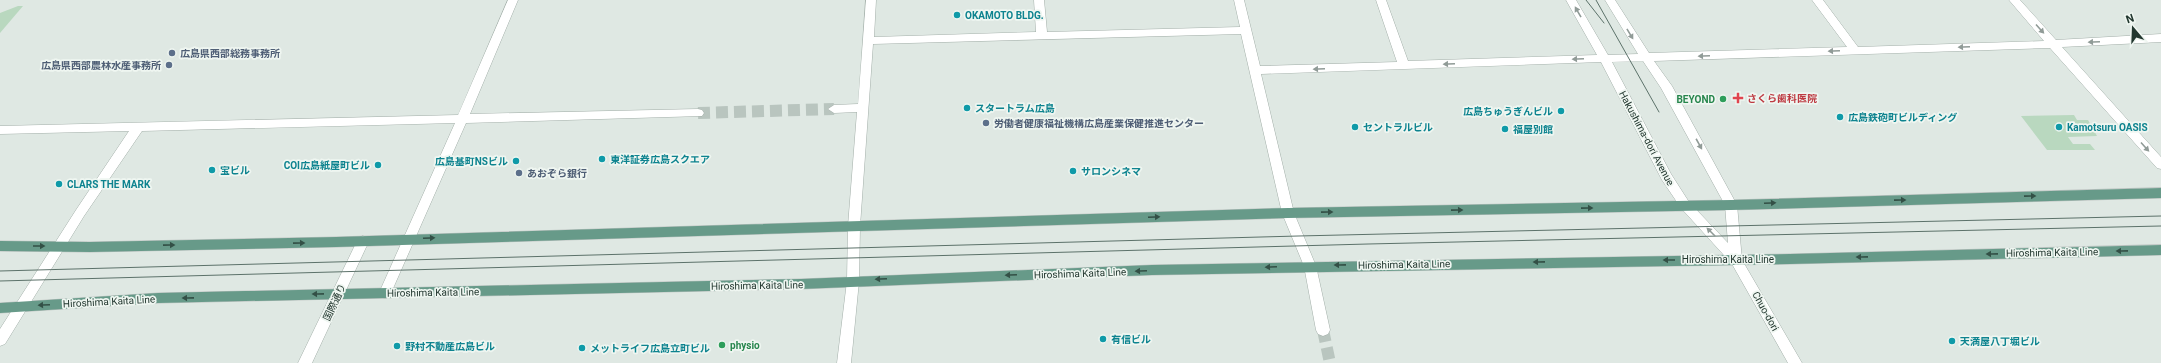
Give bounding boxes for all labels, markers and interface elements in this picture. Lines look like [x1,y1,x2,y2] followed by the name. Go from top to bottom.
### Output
[1574,6,1581,18] one-way arrow
[2113,8,2153,48] north arrow
[952,10,962,20] marker: OKAMOTO BLDG.
[965,10,1044,21] place label: OKAMOTO BLDG.
[2124,12,2136,26] text: N
[2035,24,2044,34] one-way arrow
[1626,28,1633,40] one-way arrow
[2088,39,2100,46] one-way arrow
[1957,44,1970,50] one-way arrow
[167,48,177,58] marker: 広島県西部総務事務所
[180,48,280,59] place label: 広島県西部総務事務所
[1828,48,1840,55] one-way arrow
[1698,52,1710,59] one-way arrow
[1572,56,1584,63] one-way arrow
[41,60,161,71] place label: 広島県西部農林水産事務所
[164,60,174,70] marker: 広島県西部農林水産事務所
[1443,61,1455,68] one-way arrow
[1313,65,1325,72] one-way arrow
[1617,89,1676,187] street label: Hakushima-dori Avenue
[1732,92,1744,104] marker: さくら歯科医院
[1747,93,1817,104] place label: さくら歯科医院
[1676,94,1715,105] place label: BEYOND
[1718,94,1728,104] marker: BEYOND
[962,103,972,113] marker: スタートラム広島
[975,103,1055,114] place label: スタートラム広島
[1463,106,1553,117] place label: 広島ちゅうぎんビル
[1556,106,1566,116] marker: 広島ちゅうぎんビル
[1835,112,1845,122] marker: 広島鉄砲町ビルディング
[1848,112,1957,123] place label: 広島鉄砲町ビルディング
[981,118,991,128] marker: 労働者健康福祉機構広島産業保健推進センター
[994,118,1204,129] place label: 労働者健康福祉機構広島産業保健推進センター
[1350,122,1360,132] marker: セントラルビル
[1363,122,1433,133] place label: セントラルビル
[2054,122,2064,132] marker: Kamotsuru OASIS
[2067,122,2148,133] place label: Kamotsuru OASIS
[1500,124,1510,134] marker: 福屋別館
[1513,124,1553,135] place label: 福屋別館
[1695,138,1702,150] one-way arrow
[2140,142,2149,152] one-way arrow
[597,154,607,164] marker: 東洋証券広島スクエア
[610,154,710,165] place label: 東洋証券広島スクエア
[435,156,508,167] place label: 広島基町NSビル
[511,156,521,166] marker: 広島基町NSビル
[284,160,370,171] place label: COI広島紙屋町ビル
[373,160,383,170] marker: COI広島紙屋町ビル
[207,165,217,175] marker: 宝ビル
[220,165,250,176] place label: 宝ビル
[1068,166,1078,176] marker: サロンシネマ
[1081,166,1141,177] place label: サロンシネマ
[514,168,524,178] marker: あおぞら銀行
[527,168,587,179] place label: あおぞら銀行
[54,179,64,189] marker: CLARS THE MARK
[67,179,151,190] place label: CLARS THE MARK
[2024,193,2036,200] one-way arrow
[1894,197,1907,203] one-way arrow
[1764,200,1776,207] one-way arrow
[1581,205,1594,211] one-way arrow
[1451,207,1464,213] one-way arrow
[1321,209,1334,215] one-way arrow
[1148,214,1161,220] one-way arrow
[1706,227,1716,237] one-way arrow
[423,235,435,242] one-way arrow
[293,240,306,246] one-way arrow
[163,242,176,248] one-way arrow
[33,243,46,249] one-way arrow
[2006,246,2098,259] street label: Hiroshima Kaita Line
[2116,247,2128,254] one-way arrow
[1985,251,1998,257] one-way arrow
[1682,254,1774,265] street label: Hiroshima Kaita Line
[1855,254,1868,260] one-way arrow
[1662,257,1675,263] one-way arrow
[1358,258,1450,271] street label: Hiroshima Kaita Line
[1532,259,1545,265] one-way arrow
[1334,262,1346,269] one-way arrow
[1264,264,1277,270] one-way arrow
[1034,266,1126,281] street label: Hiroshima Kaita Line
[1134,268,1147,274] one-way arrow
[1004,272,1017,278] one-way arrow
[875,276,887,283] one-way arrow
[711,279,803,292] street label: Hiroshima Kaita Line
[321,282,348,323] street label: 国際通り
[387,286,479,299] street label: Hiroshima Kaita Line
[1750,290,1781,333] street label: Chuo-dori
[311,291,324,297] one-way arrow
[63,294,155,309] street label: Hiroshima Kaita Line
[182,294,194,301] one-way arrow
[37,302,50,308] one-way arrow
[1098,334,1108,344] marker: 有信ビル
[1111,334,1151,345] place label: 有信ビル
[1947,336,1957,346] marker: 天満屋八丁堀ビル
[1960,336,2040,347] place label: 天満屋八丁堀ビル
[717,340,727,350] marker: physio
[730,340,760,351] place label: physio
[392,341,402,351] marker: 野村不動産広島ビル
[405,341,495,352] place label: 野村不動産広島ビル
[577,343,587,353] marker: メットライフ広島立町ビル
[590,343,710,354] place label: メットライフ広島立町ビル

